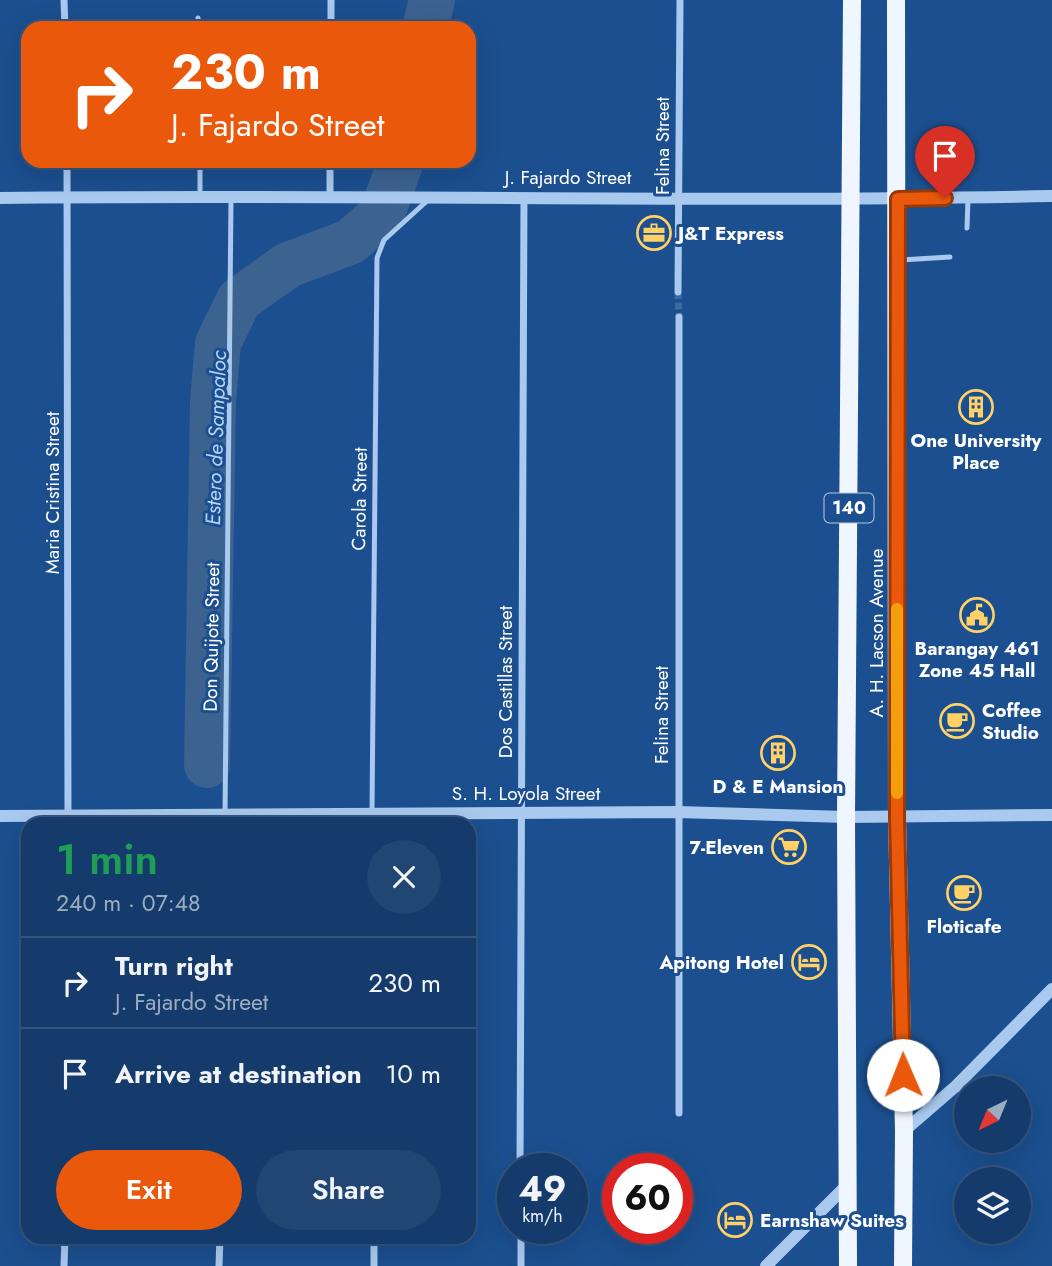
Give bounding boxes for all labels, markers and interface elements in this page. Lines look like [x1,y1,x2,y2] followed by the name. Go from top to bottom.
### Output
[171,37,321,107] text: 230 m
[56,49,147,140] icon: right
[649,96,676,195] street label: Felina Street
[171,102,384,148] text: J. Fajardo Street
[915,126,975,198] pin
[926,137,964,175] icon: arrive
[502,164,632,191] street label: J. Fajardo Street
[635,214,673,252] office icon: J&T Express
[674,220,784,247] place label: J&T Express
[198,350,234,526] water label: Estero de Sampaloc
[957,388,995,426] building icon: One University Place
[39,411,66,574] street label: Maria Cristina Street
[911,427,1043,476] place label: One University Place
[345,447,374,551] street label: Carola Street
[824,494,874,522] road number: 140
[863,548,890,718] street label: A. H. Lacson Avenue
[197,562,226,712] street label: Don Quijote Street
[958,596,996,634] public building icon: Barangay 461 Zone 45 Hall
[492,605,519,758] street label: Dos Castillas Street
[915,635,1039,684] place label: Barangay 461 Zone 45 Hall
[648,665,675,764] street label: Felina Street
[982,697,1041,746] place label: Coffee Studio
[938,702,976,740] cafe icon: Coffee Studio
[759,734,797,772] building icon: D & E Mansion
[713,773,843,800] place label: D & E Mansion
[452,780,601,807] street label: S. H. Loyola Street
[770,828,808,866] supermarket icon: 7-Eleven
[56,829,158,890] text: 1 min
[690,834,764,861] place label: 7-Eleven
[367,840,441,914] button: close
[945,874,983,912] cafe icon: Floticafe
[56,886,201,920] text: 240 m · 07:48
[926,913,1002,940] place label: Floticafe
[790,943,828,981] hotel icon: Apitong Hotel
[115,947,233,985] text: Turn right
[658,949,784,976] place label: Apitong Hotel
[56,964,94,1002] icon: right
[368,964,441,1002] text: 230 m
[115,985,268,1019] text: J. Fajardo Street
[866,1038,940,1112] position arrow
[56,1055,94,1093] icon: arrive
[115,1055,362,1093] text: Arrive at destination
[386,1055,441,1093] text: 10 m
[954,1076,1031,1153] north arrow
[954,1076,1031,1244] map controls
[56,1150,242,1230] button: Exit
[256,1150,441,1230] button: Share
[602,1153,693,1244] speed limit sign: 60
[519,1164,566,1214] text: 49
[954,1167,1031,1244] button: layers
[716,1201,754,1239] hotel icon: Earnshaw Suites
[522,1203,563,1229] text: km/h
[760,1207,904,1234] place label: Earnshaw Suites

